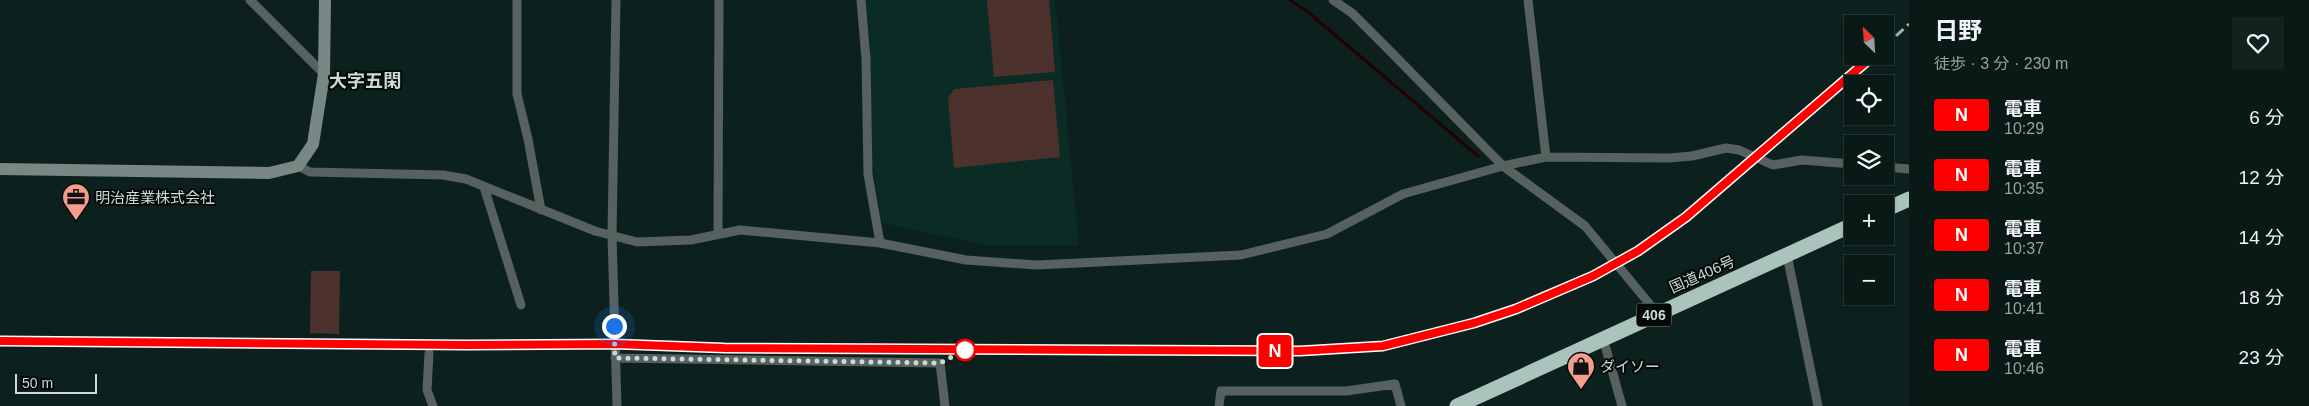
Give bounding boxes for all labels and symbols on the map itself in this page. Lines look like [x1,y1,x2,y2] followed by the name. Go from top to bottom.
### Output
[1844,15,1894,65] north arrow
[329,71,401,91] district label: 大字五閑
[61,182,91,221] office icon: 明治産業株式会社
[95,189,215,206] place label: 明治産業株式会社
[1667,252,1737,296] street label: 国道406号
[1636,304,1672,326] road number: 406
[602,314,627,339] your location
[1259,335,1291,367] line badge: N
[954,339,976,361] unlabelled marker
[1566,351,1596,390] shop icon: ダイソー
[1600,358,1660,375] place label: ダイソー
[15,371,98,394] scale bar

